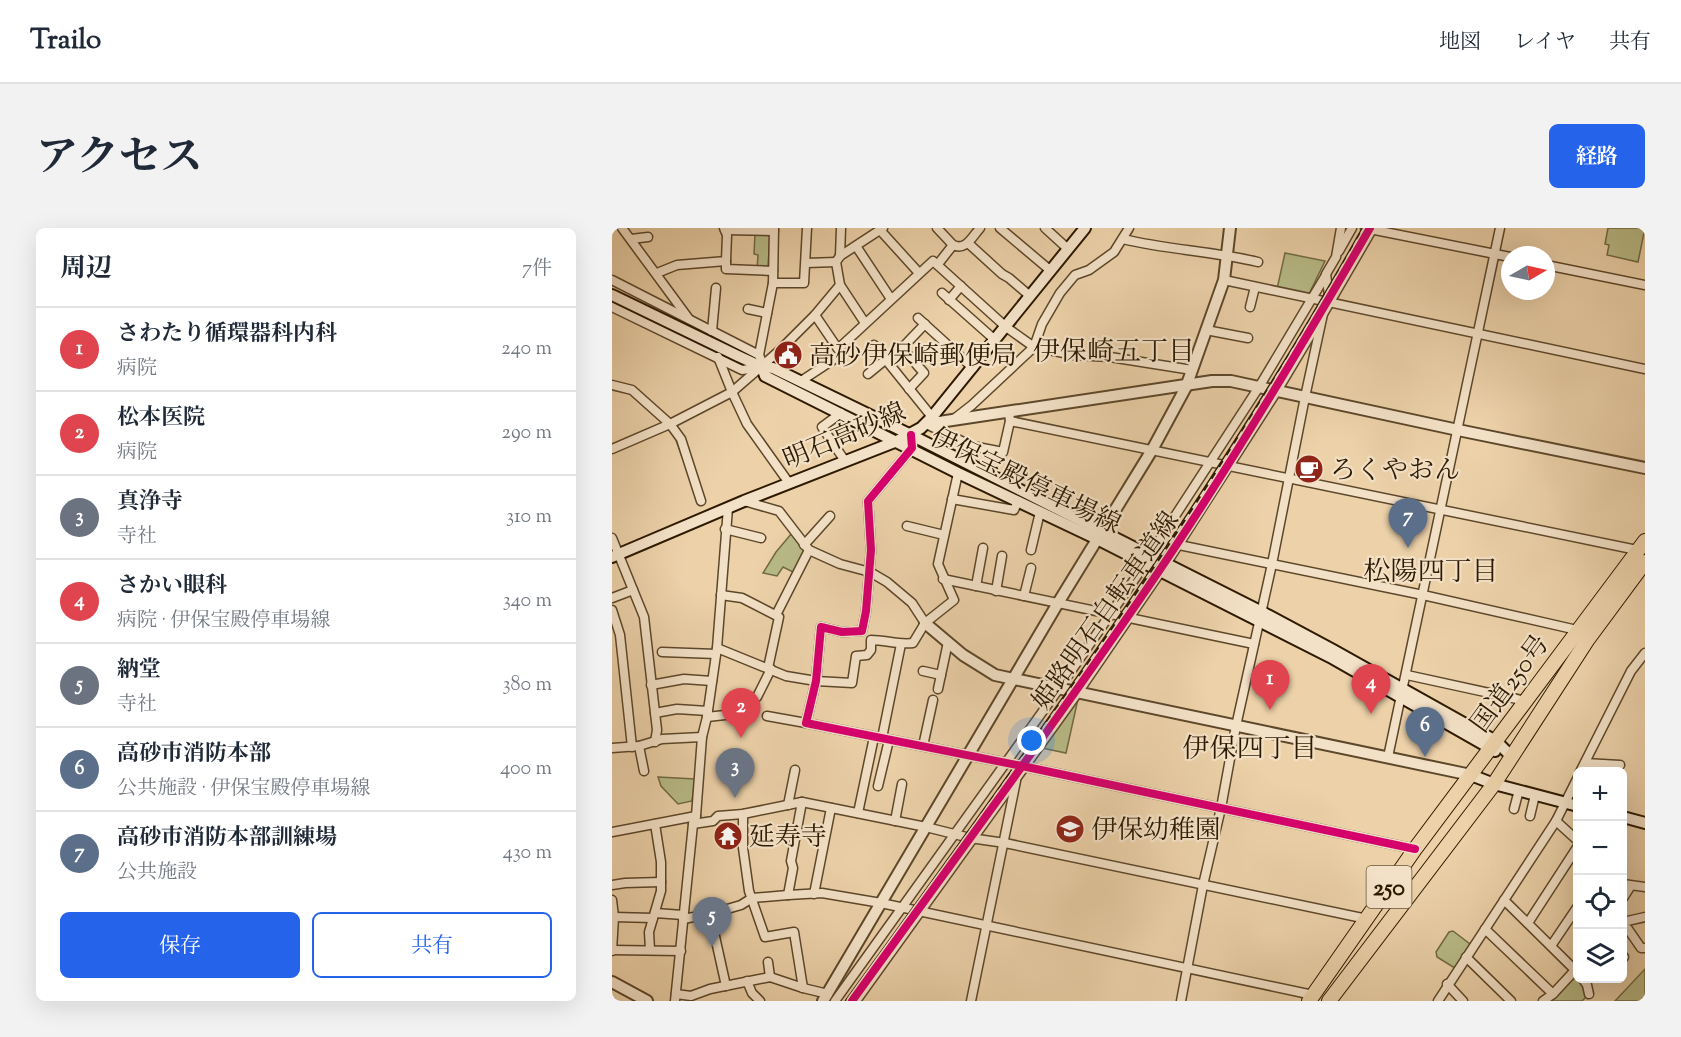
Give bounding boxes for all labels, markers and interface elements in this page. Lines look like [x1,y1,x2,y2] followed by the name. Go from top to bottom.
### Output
[30,21,101,61] text: Trailo
[1439,28,1481,58] text: 地図
[1514,28,1576,58] text: レイヤ
[1609,28,1651,58] text: 共有
[1549,124,1645,188] button: 経路
[36,130,203,190] text: アクセス
[1501,246,1555,300] north arrow
[60,251,112,288] text: 周辺
[522,255,552,284] text: 7件
[117,319,337,351] text: さわたり循環器科内科
[1033,334,1195,373] district label: 伊保崎五丁目
[76,335,83,364] text: 1
[501,335,552,364] text: 240 m
[772,339,804,371] public building icon: 高砂伊保崎郵便局
[809,339,1017,376] place label: 高砂伊保崎郵便局
[117,355,157,384] text: 病院
[778,395,912,480] street label: 明石高砂線
[117,403,205,435] text: 松本医院
[75,419,84,448] text: 2
[502,419,552,448] text: 290 m
[923,420,1126,544] street label: 伊保宝殿停車場線
[117,439,157,468] text: 病院
[1293,453,1325,485] cafe icon: ろくやおん
[1330,453,1460,490] place label: ろくやおん
[117,487,183,519] text: 真浄寺
[1388,498,1428,548] pin: 7
[75,503,84,532] text: 3
[506,503,552,532] text: 310 m
[1025,505,1189,718] street label: 姫路明石自転車道線
[117,523,157,552] text: 寺社
[1364,554,1499,593] district label: 松陽四丁目
[117,571,227,603] text: さかい眼科
[74,587,85,616] text: 4
[503,587,552,616] text: 340 m
[117,607,331,636] text: 病院 · 伊保宝殿停車場線
[1463,628,1559,741] street label: 国道250号
[117,655,161,687] text: 納堂
[1250,660,1290,710] pin: 1
[1352,664,1390,714] pin: 4
[76,671,83,700] text: 5
[503,671,552,700] text: 380 m
[722,688,760,738] pin: 2
[117,691,157,720] text: 寺社
[1406,708,1444,757] pin: 6
[1017,726,1046,755] your location
[1183,731,1318,770] district label: 伊保四丁目
[117,739,271,771] text: 高砂市消防本部
[716,748,754,798] pin: 3
[75,755,84,784] text: 6
[500,755,552,784] text: 400 m
[1573,767,1627,983] map controls
[1573,767,1627,821] button: +
[117,775,371,804] text: 公共施設 · 伊保宝殿停車場線
[1054,813,1086,845] school or university icon: 伊保幼稚園
[1091,813,1221,850] place label: 伊保幼稚園
[712,820,744,852] temple icon: 延寿寺
[749,820,827,857] place label: 延寿寺
[1573,821,1627,875] button: −
[117,823,337,855] text: 高砂市消防本部訓練場
[74,839,85,868] text: 7
[503,839,552,868] text: 430 m
[117,859,197,888] text: 公共施設
[1366,866,1412,908] road number: 250
[1573,875,1627,929] button: locate
[692,898,732,947] pin: 5
[60,912,300,978] button: 保存
[312,912,552,978] button: 共有
[1573,929,1627,983] button: layers

